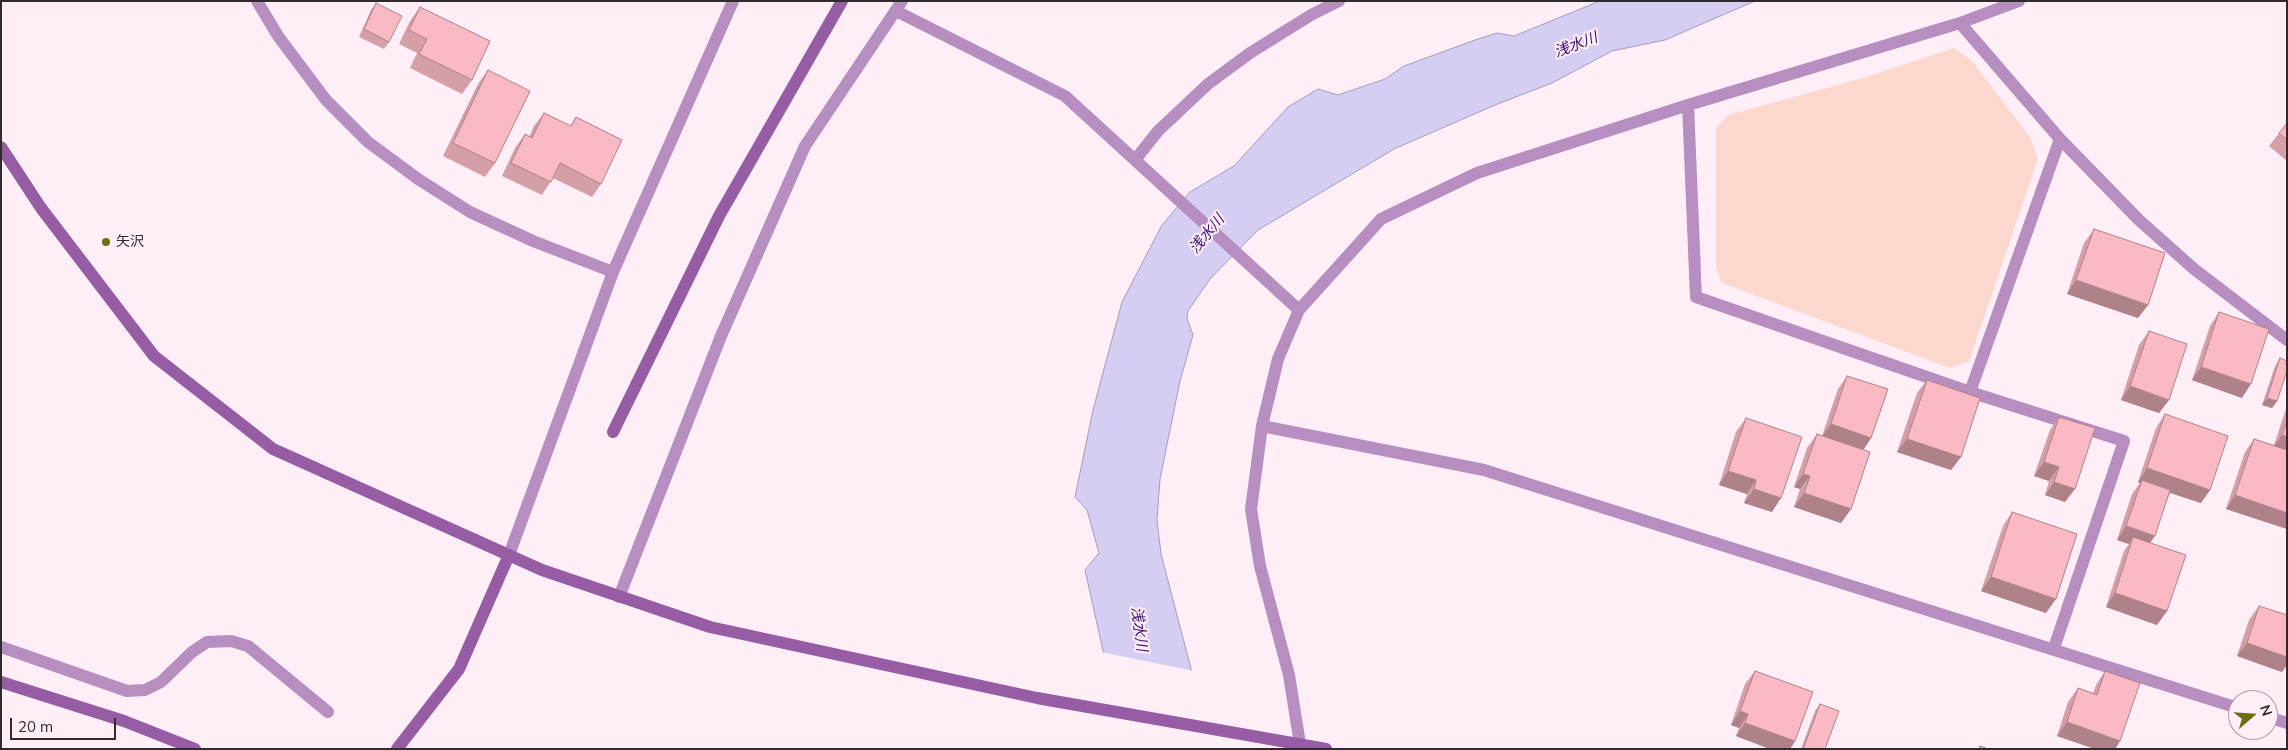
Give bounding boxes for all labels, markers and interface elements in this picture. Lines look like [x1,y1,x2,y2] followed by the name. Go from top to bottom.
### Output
[1552,29,1600,61] water label: 浅水川
[1186,211,1228,257] water label: 浅水川
[116,234,144,250] place label: 矢沢
[100,236,112,248] marker: 矢沢
[1127,606,1151,652] water label: 浅水川
[2228,690,2278,740] north arrow
[2256,703,2276,718] text: N
[12,708,119,740] scale bar
[18,717,53,736] text: 20 m

